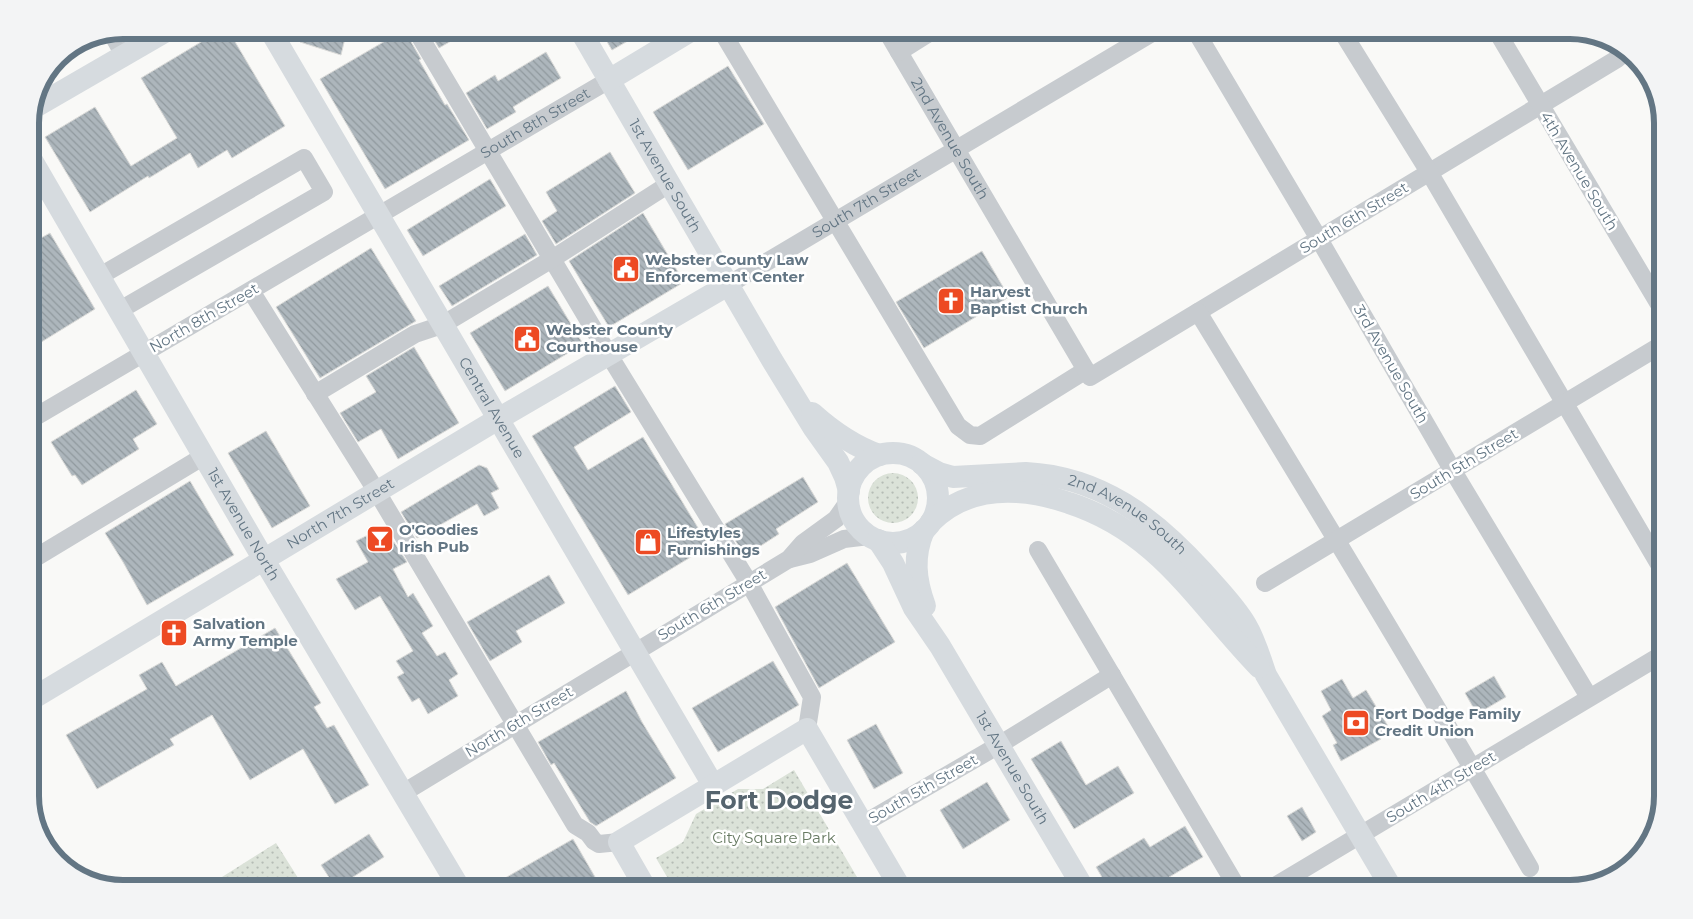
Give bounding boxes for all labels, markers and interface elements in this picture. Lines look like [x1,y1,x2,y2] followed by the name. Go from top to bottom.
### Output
[907,74,994,203] street label: 2nd Avenue South
[477,83,593,162] street label: South 8th Street
[1536,108,1622,234] street label: 4th Avenue South
[625,116,706,236] street label: 1st Avenue South
[808,163,924,242] street label: South 7th Street
[1296,178,1412,258] street label: South 6th Street
[645,250,810,286] place label: Webster County Law Enforcement Center
[611,254,641,284] public building icon: Webster County Law Enforcement Center
[146,279,262,357] street label: North 8th Street
[970,282,1088,318] place label: Harvest Baptist Church
[936,286,966,316] church icon: Harvest Baptist Church
[1350,301,1433,426] street label: 3rd Avenue South
[546,320,674,356] place label: Webster County Courthouse
[512,324,542,354] public building icon: Webster County Courthouse
[455,353,529,462] street label: Central Avenue
[1406,424,1521,503] street label: South 5th Street
[204,464,284,584] street label: 1st Avenue North
[1066,470,1191,559] street label: 2nd Avenue South
[283,474,397,553] street label: North 7th Street
[399,520,478,556] place label: O'Goodies Irish Pub
[667,523,760,559] place label: Lifestyles Furnishings
[365,524,395,554] bar icon: O'Goodies Irish Pub
[633,527,663,557] shop icon: Lifestyles Furnishings
[654,565,770,645] street label: South 6th Street
[192,614,298,650] place label: Salvation Army Temple
[159,618,189,648] church icon: Salvation Army Temple
[461,682,576,761] street label: North 6th Street
[1375,704,1522,740] place label: Fort Dodge Family Credit Union
[972,708,1054,828] street label: 1st Avenue South
[1341,708,1371,738] bank icon: Fort Dodge Family Credit Union
[1383,746,1499,827] street label: South 4th Street
[865,750,981,828] street label: South 5th Street
[705,785,853,815] district label: Fort Dodge
[712,828,836,847] park label: City Square Park

